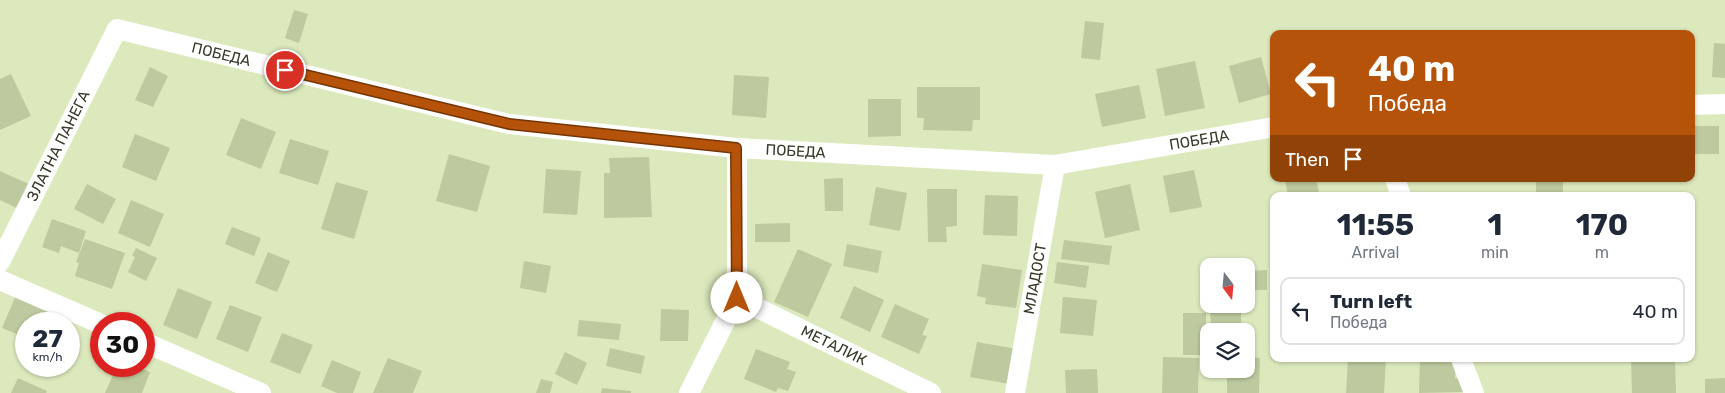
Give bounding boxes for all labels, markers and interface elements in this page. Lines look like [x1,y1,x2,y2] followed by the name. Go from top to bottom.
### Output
[190,38,253,70] street label: ПОБЕДА
[1368,48,1455,90] text: 40 m
[264,49,306,91] pin
[1285,50,1350,115] icon: left
[271,56,299,84] icon: arrive
[23,87,94,204] street label: ЗЛАТНА ПАНЕГА
[1368,90,1447,117] text: Победа
[1168,126,1230,154] street label: ПОБЕДА
[765,141,826,162] street label: ПОБЕДА
[1339,145,1367,173] icon: arrive
[1285,148,1329,171] text: Then
[1337,207,1414,243] text: 11:55
[1487,207,1502,243] text: 1
[1576,207,1628,243] text: 170
[1020,241,1050,316] street label: МЛАДОСТ
[1351,243,1400,262] text: Arrival
[1481,243,1509,262] text: min
[1595,243,1609,262] text: m
[1200,258,1255,312] north arrow
[1200,258,1255,378] map controls
[710,271,762,323] position arrow
[1330,290,1412,313] text: Turn left
[1287,297,1315,325] icon: left
[1633,300,1678,323] text: 40 m
[90,312,155,377] speed limit sign: 30
[1330,313,1387,332] text: Победа
[798,322,870,369] street label: МЕТАЛИК
[1200,323,1255,378] button: layers
[32,324,63,353] text: 27
[33,350,62,364] text: km/h

